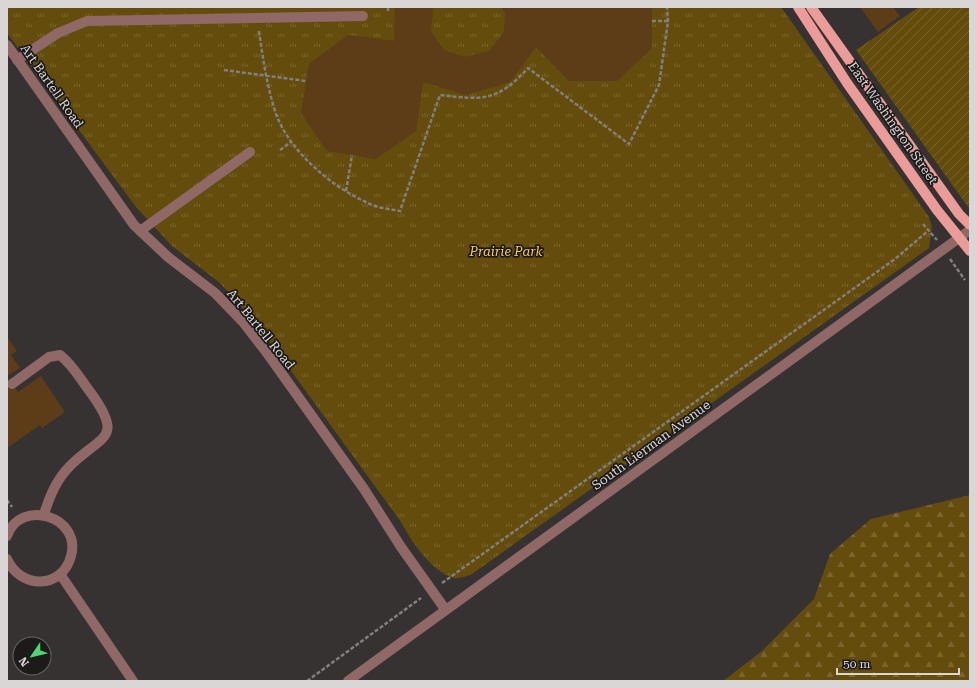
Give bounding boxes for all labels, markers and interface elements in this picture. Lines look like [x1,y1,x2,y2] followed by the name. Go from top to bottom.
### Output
[17,41,87,131] street label: Art Bartell Road
[845,59,941,187] street label: East Washington Street
[469,244,543,259] park label: Prairie Park
[224,286,298,373] street label: Art Bartell Road
[589,397,713,493] street label: South Lierman Avenue
[12,636,52,676] north arrow
[837,650,959,676] scale bar
[16,654,32,669] text: N
[843,657,870,671] text: 50 m

